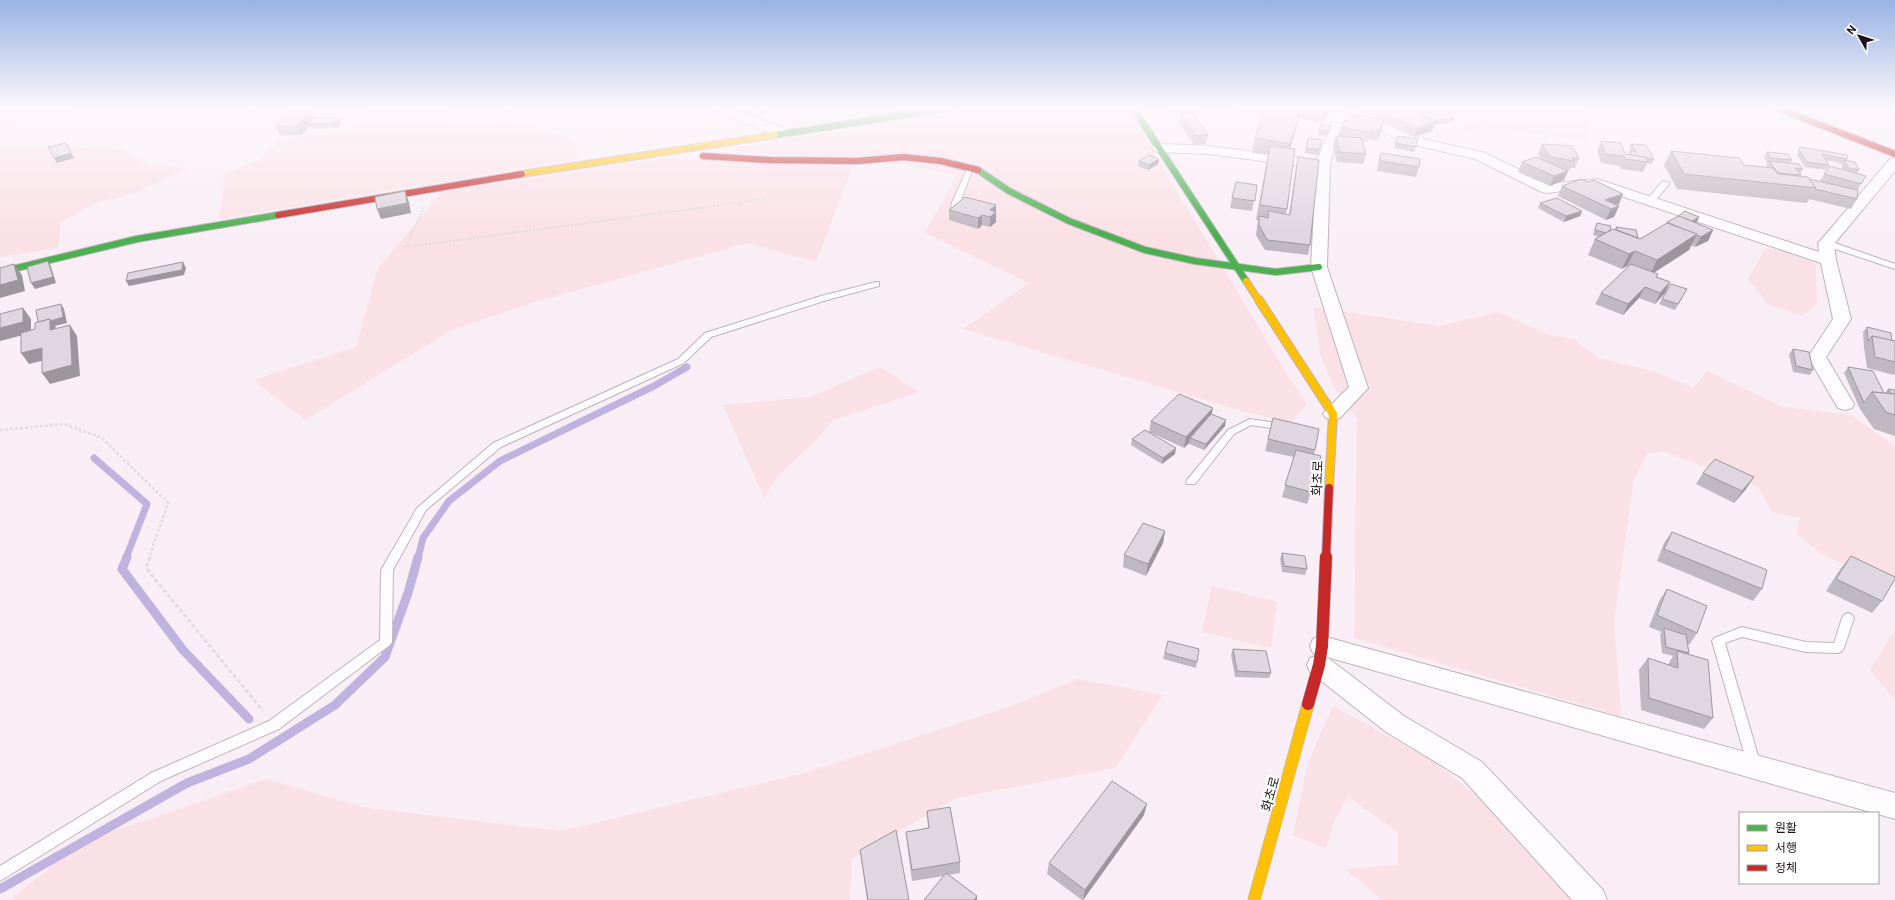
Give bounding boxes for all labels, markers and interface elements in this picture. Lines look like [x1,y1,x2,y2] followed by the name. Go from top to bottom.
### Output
[1839,16,1879,56] north arrow
[1844,23,1859,37] text: N
[1309,460,1326,496] street label: 화초로
[1259,775,1282,813] street label: 화초로
[1739,812,1879,884] legend
[1775,821,1797,835] text: 원활
[1775,841,1797,855] text: 서행
[1775,861,1797,875] text: 정체

